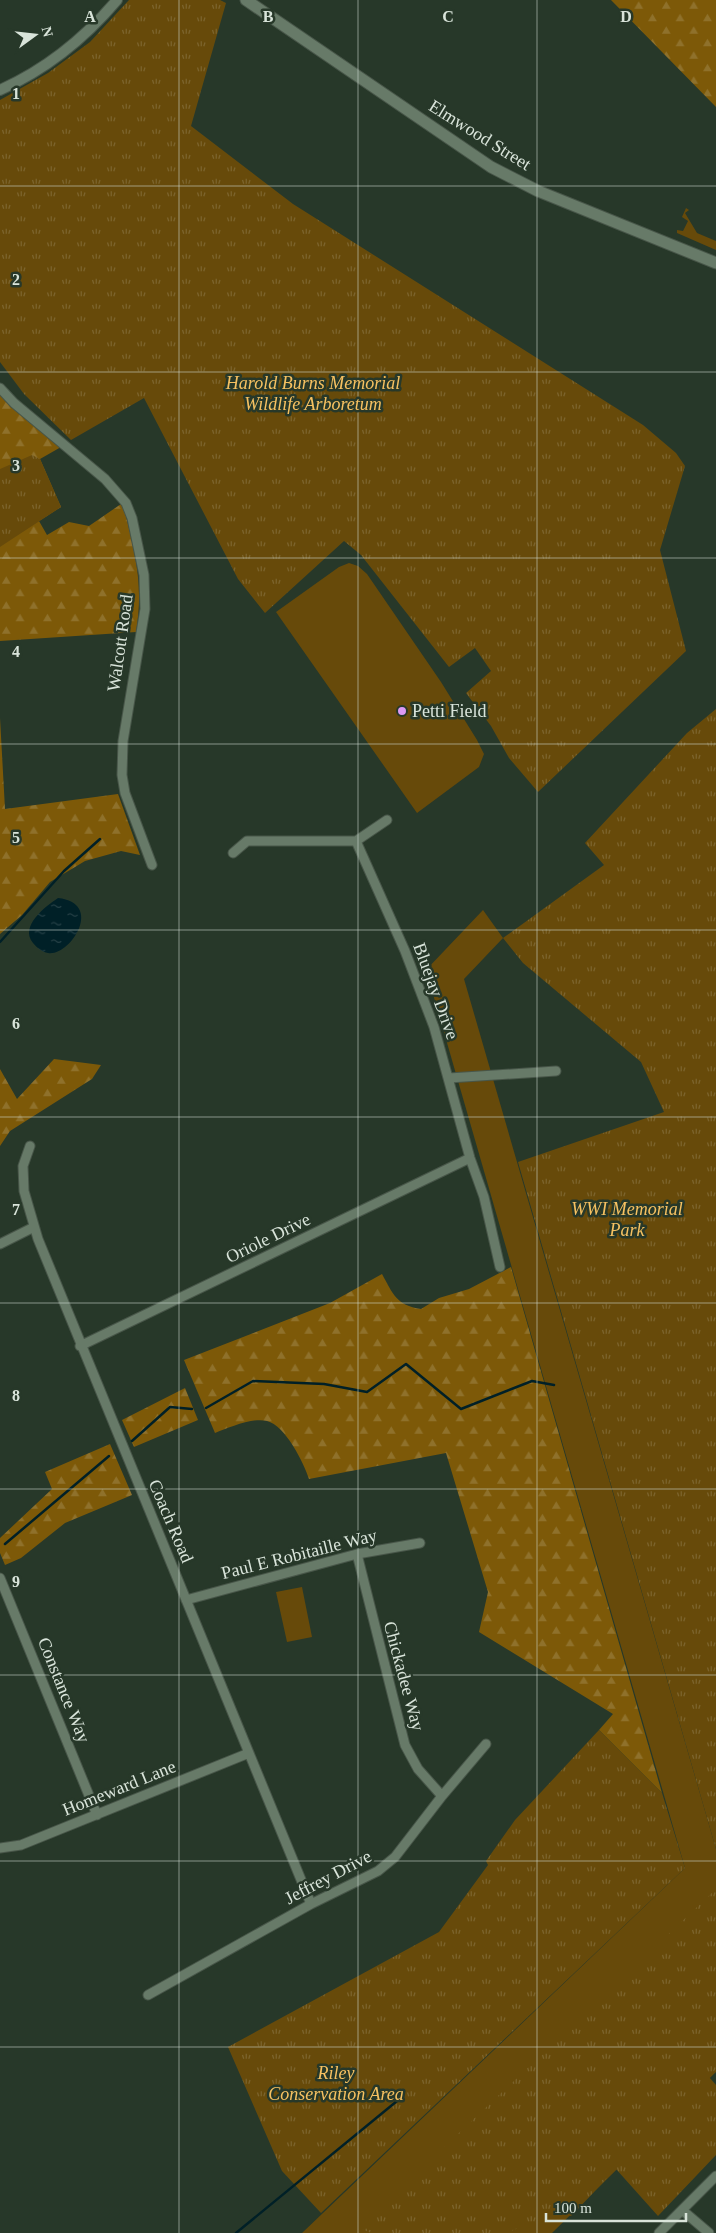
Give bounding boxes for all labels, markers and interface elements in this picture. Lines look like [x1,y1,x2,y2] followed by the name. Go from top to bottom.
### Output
[84,8,96,25] text: A
[263,8,274,25] text: B
[442,8,454,25] text: C
[620,8,632,25] text: D
[10,10,60,60] north arrow
[39,25,56,39] text: N
[12,85,20,102] text: 1
[425,96,535,174] street label: Elmwood Street
[12,271,20,288] text: 2
[225,373,400,414] park label: Harold Burns Memorial Wildlife Arboretum
[12,457,20,474] text: 3
[103,593,137,693] street label: Walcott Road
[12,643,20,660] text: 4
[412,701,487,721] place label: Petti Field
[396,705,408,717] marker: Petti Field
[12,829,20,846] text: 5
[409,940,463,1042] street label: Bluejay Drive
[12,1015,20,1032] text: 6
[571,1199,683,1240] park label: WWI Memorial Park
[12,1201,20,1218] text: 7
[223,1209,313,1267] street label: Oriole Drive
[12,1387,20,1404] text: 8
[145,1476,197,1566] street label: Coach Road
[219,1525,379,1583] street label: Paul E Robitaille Way
[12,1573,20,1590] text: 9
[380,1619,428,1733] street label: Chickadee Way
[34,1634,94,1746] street label: Constance Way
[59,1756,179,1820] street label: Homeward Lane
[281,1846,375,1908] street label: Jeffrey Drive
[268,2063,404,2104] park label: Riley Conservation Area
[546,2190,686,2222] scale bar
[554,2200,592,2216] text: 100 m

